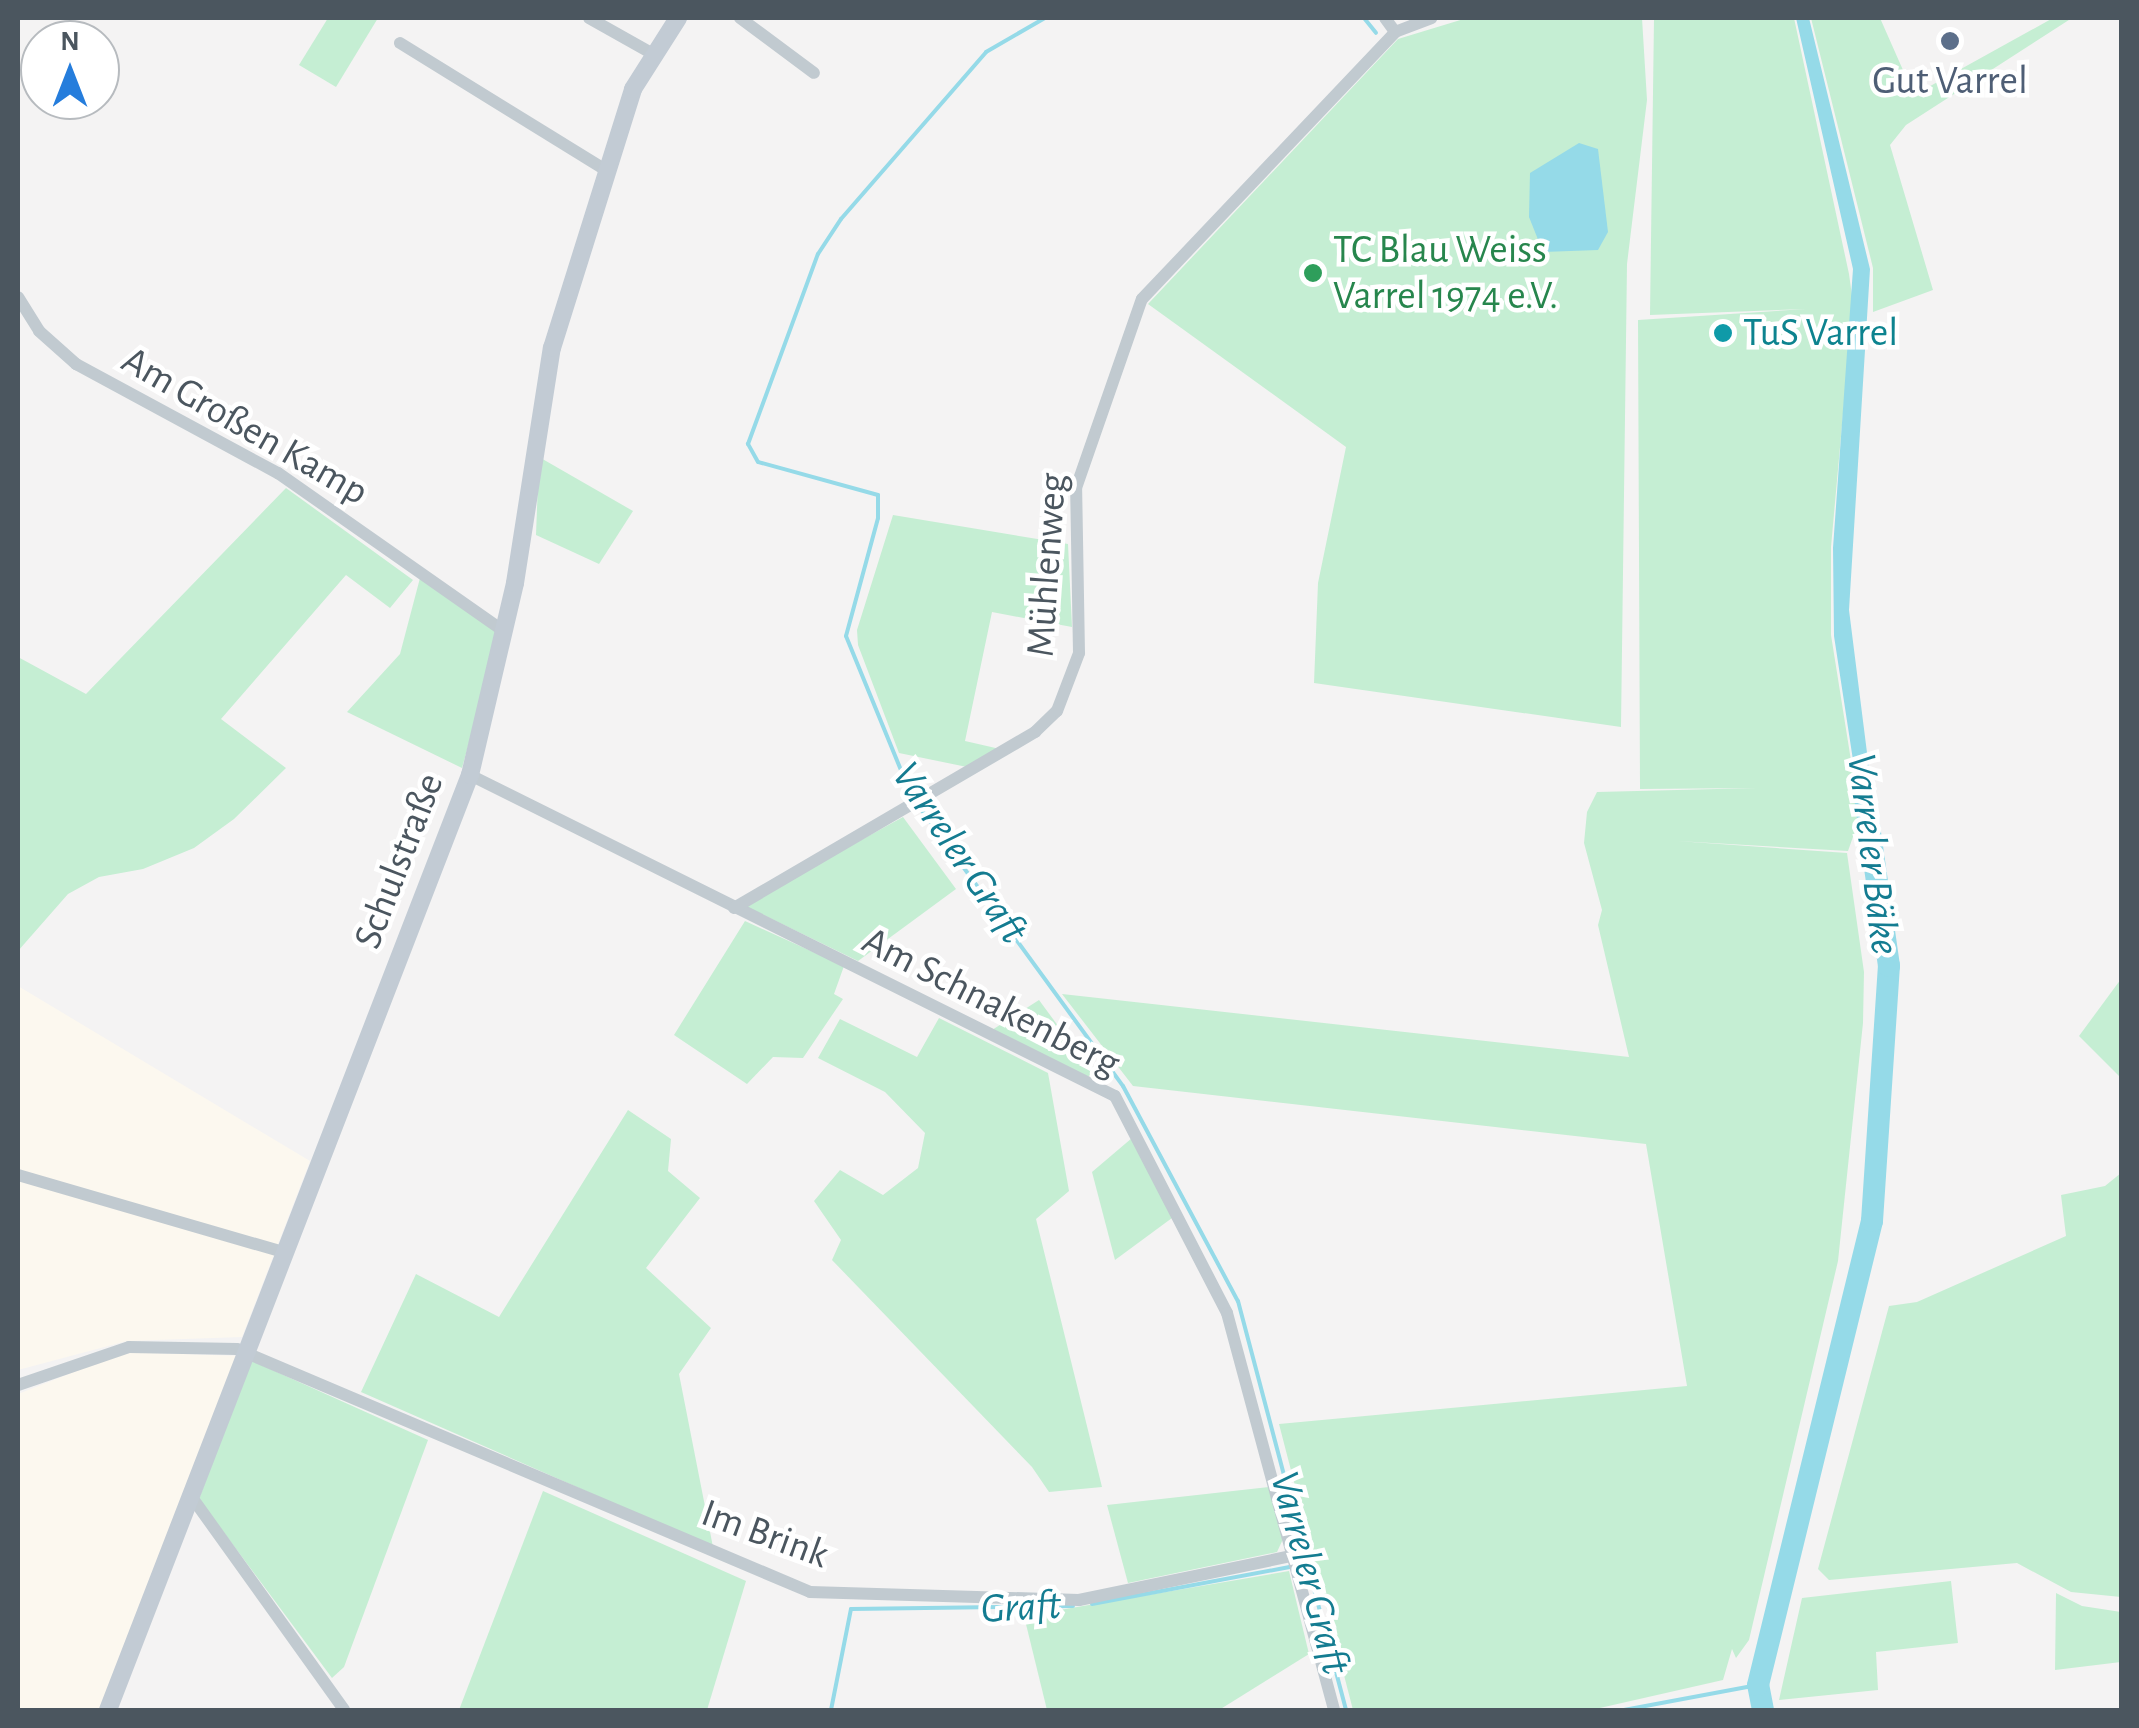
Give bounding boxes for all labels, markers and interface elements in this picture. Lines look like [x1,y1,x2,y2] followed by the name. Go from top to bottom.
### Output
[20,20,120,120] north arrow
[60,28,80,56] text: N
[1939,30,1961,52] marker: Gut Varrel
[1872,57,2028,105] place label: Gut Varrel
[1333,226,1558,320] place label: TC Blau Weiss Varrel 1974 e.V.
[1302,262,1324,284] marker: TC Blau Weiss Varrel 1974 e.V.
[1743,309,1898,357] place label: TuS Varrel
[1712,322,1734,344] marker: TuS Varrel
[113,336,377,516] street label: Am Großen Kamp
[1017,472,1077,658] street label: Mühlenweg
[1836,751,1910,957] water label: Varreler Bäke
[881,753,1039,953] water label: Varreler Graft
[344,767,454,955] street label: Schulstraße
[854,917,1128,1087] street label: Am Schnakenberg
[1259,1466,1361,1680] water label: Varreler Graft
[695,1489,835,1579] street label: Im Brink
[979,1580,1063,1634] water label: Graft

